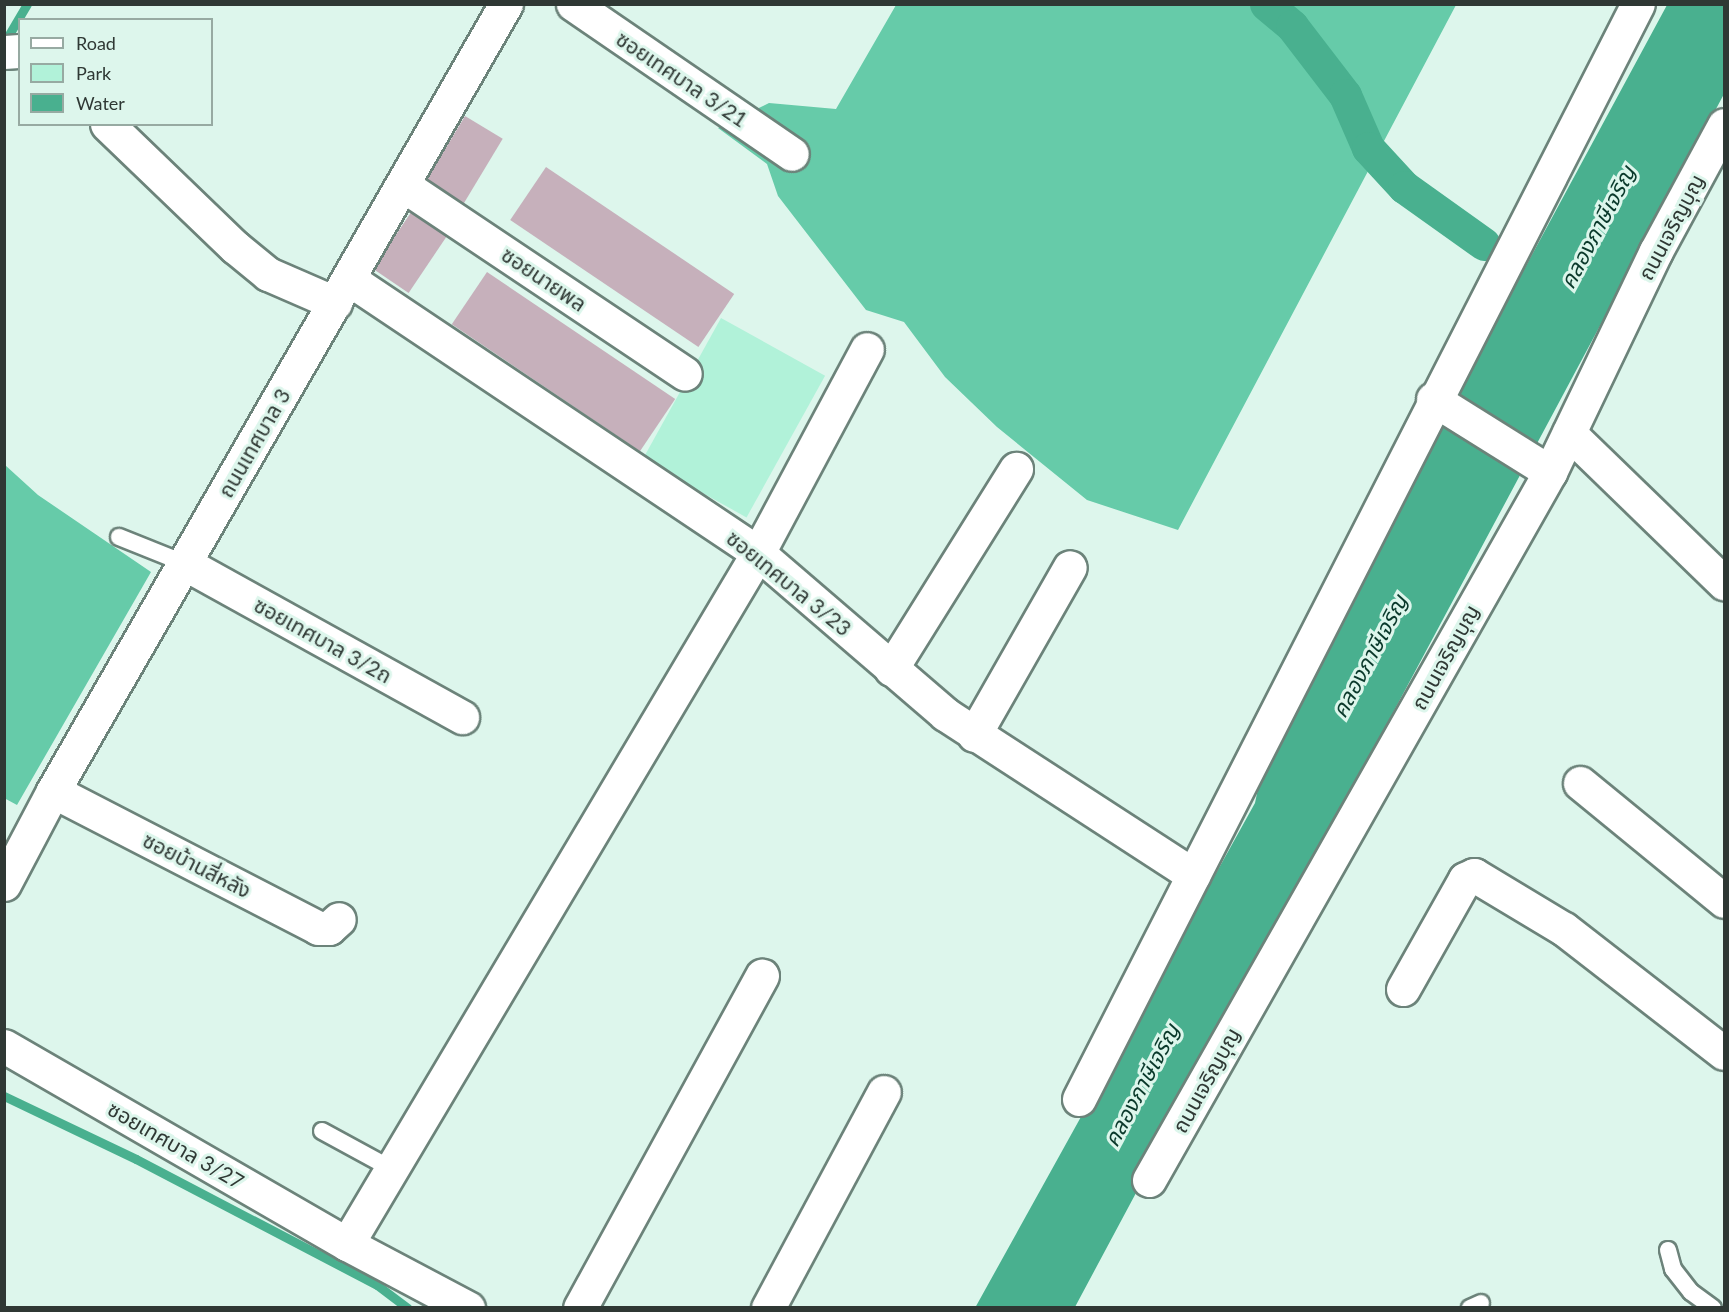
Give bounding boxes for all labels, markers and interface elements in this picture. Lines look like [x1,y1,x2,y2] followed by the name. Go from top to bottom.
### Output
[18,18,213,126] legend
[612,26,752,132] street label: ซอยเทศบาล 3/21
[76,32,116,54] text: Road
[76,62,111,84] text: Park
[76,92,125,114] text: Water
[1554,161,1640,293] water label: คลองภาษีเจริญ
[1633,170,1709,284] street label: ถนนเจริญบุญ
[497,242,591,316] street label: ซอยนายพล
[213,384,295,502] street label: ถนนเทศบาล 3
[722,525,856,641] street label: ซอยเทศบาล 3/23
[1326,590,1412,722] water label: คลองภาษีเจริญ
[250,592,396,688] street label: ซอยเทศบาล 3/2ถ
[1406,600,1484,714] street label: ถนนเจริญบุญ
[139,827,255,903] street label: ซอยบ้านสี่หลัง
[1098,1019,1184,1151] water label: คลองภาษีเจริญ
[1167,1023,1245,1137] street label: ถนนเจริญบุญ
[103,1096,249,1194] street label: ซอยเทศบาล 3/27

